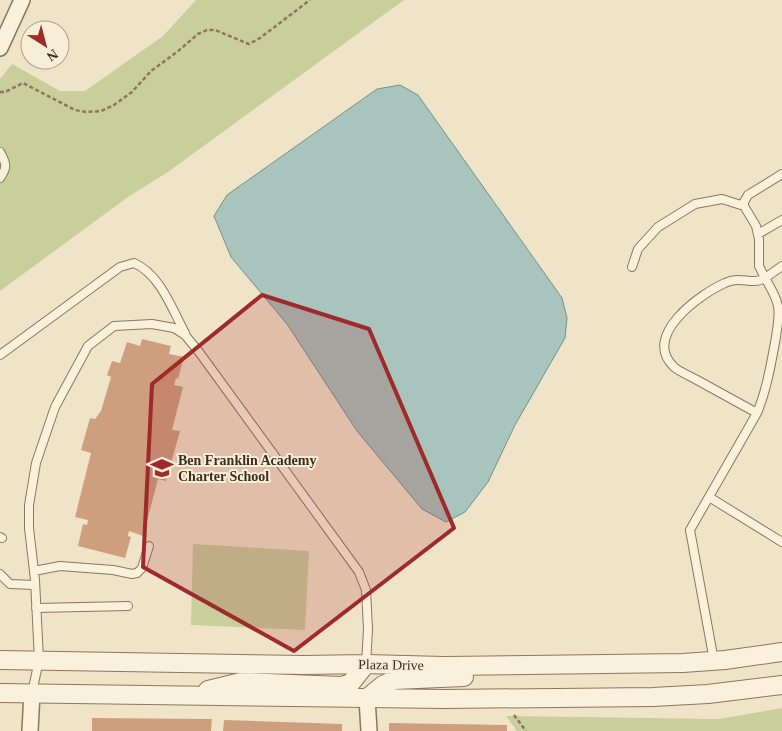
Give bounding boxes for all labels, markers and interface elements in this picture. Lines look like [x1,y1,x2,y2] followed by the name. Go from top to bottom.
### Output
[20,20,70,70] north arrow
[44,46,61,64] text: N
[178,453,316,484] place label: Ben Franklin Academy Charter School
[149,455,175,481] school or university icon: Ben Franklin Academy Charter School
[358,657,424,673] street label: Plaza Drive

